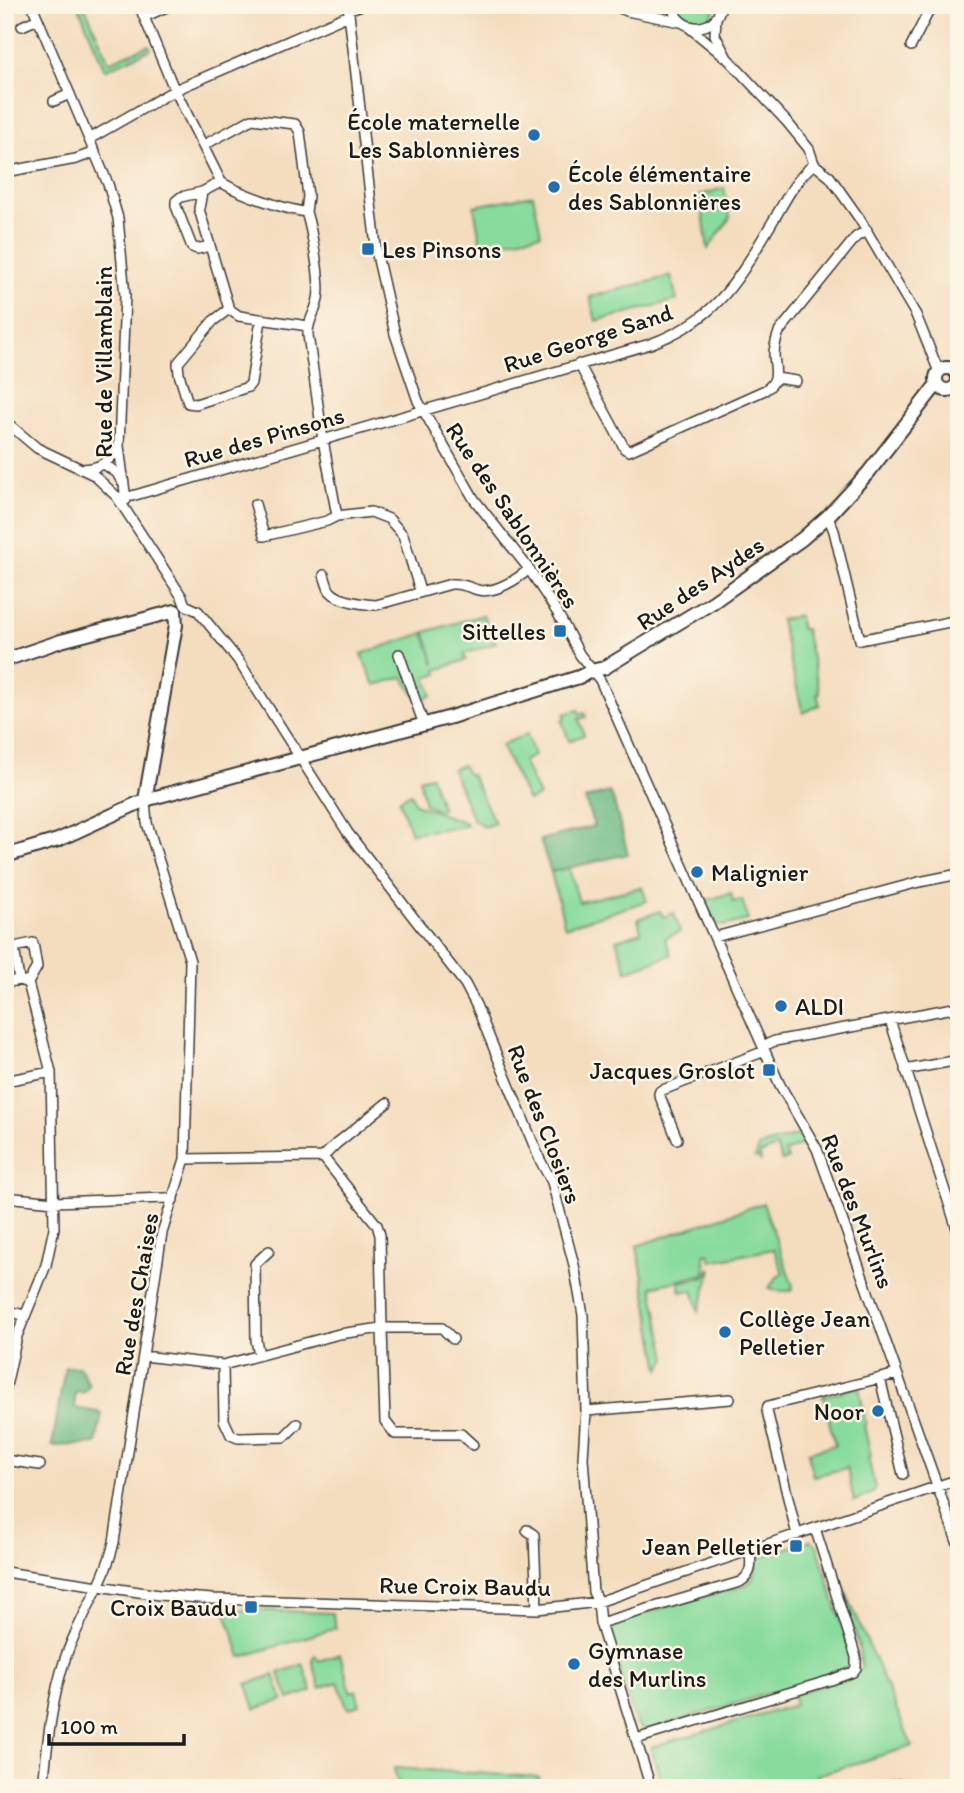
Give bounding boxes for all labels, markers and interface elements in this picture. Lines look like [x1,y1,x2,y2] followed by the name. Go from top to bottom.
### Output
[347,107,520,164] place label: École maternelle Les Sablonnières
[526,127,542,143] marker: École maternelle Les Sablonnières
[568,159,751,216] place label: École élémentaire des Sablonnières
[546,179,562,195] marker: École élémentaire des Sablonnières
[382,235,502,264] place label: Les Pinsons
[360,241,376,257] marker: Les Pinsons
[89,266,118,458] street label: Rue de Villamblain
[500,297,676,379] street label: Rue George Sand
[181,400,347,474] street label: Rue des Pinsons
[440,416,586,614] street label: Rue des Sablonnières
[631,530,769,636] street label: Rue des Aydes
[462,617,546,646] place label: Sittelles
[552,623,568,639] marker: Sittelles
[711,858,809,887] place label: Malignier
[689,864,705,880] marker: Malignier
[795,992,844,1021] place label: ALDI
[773,998,789,1014] marker: ALDI
[501,1040,589,1208] street label: Rue des Closiers
[590,1056,755,1085] place label: Jacques Groslot
[761,1062,777,1078] marker: Jacques Groslot
[815,1129,901,1293] street label: Rue des Murlins
[107,1210,165,1378] street label: Rue des Chaises
[739,1304,871,1361] place label: Collège Jean Pelletier
[717,1324,733,1340] marker: Collège Jean Pelletier
[814,1397,864,1426] place label: Noor
[870,1403,886,1419] marker: Noor
[642,1532,782,1561] place label: Jean Pelletier
[788,1538,804,1554] marker: Jean Pelletier
[379,1570,551,1602] street label: Rue Croix Baudu
[110,1593,237,1622] place label: Croix Baudu
[243,1599,259,1615] marker: Croix Baudu
[588,1636,707,1693] place label: Gymnase des Murlins
[566,1656,582,1672] marker: Gymnase des Murlins
[49,1702,184,1746] scale bar
[60,1714,118,1739] text: 100 m

